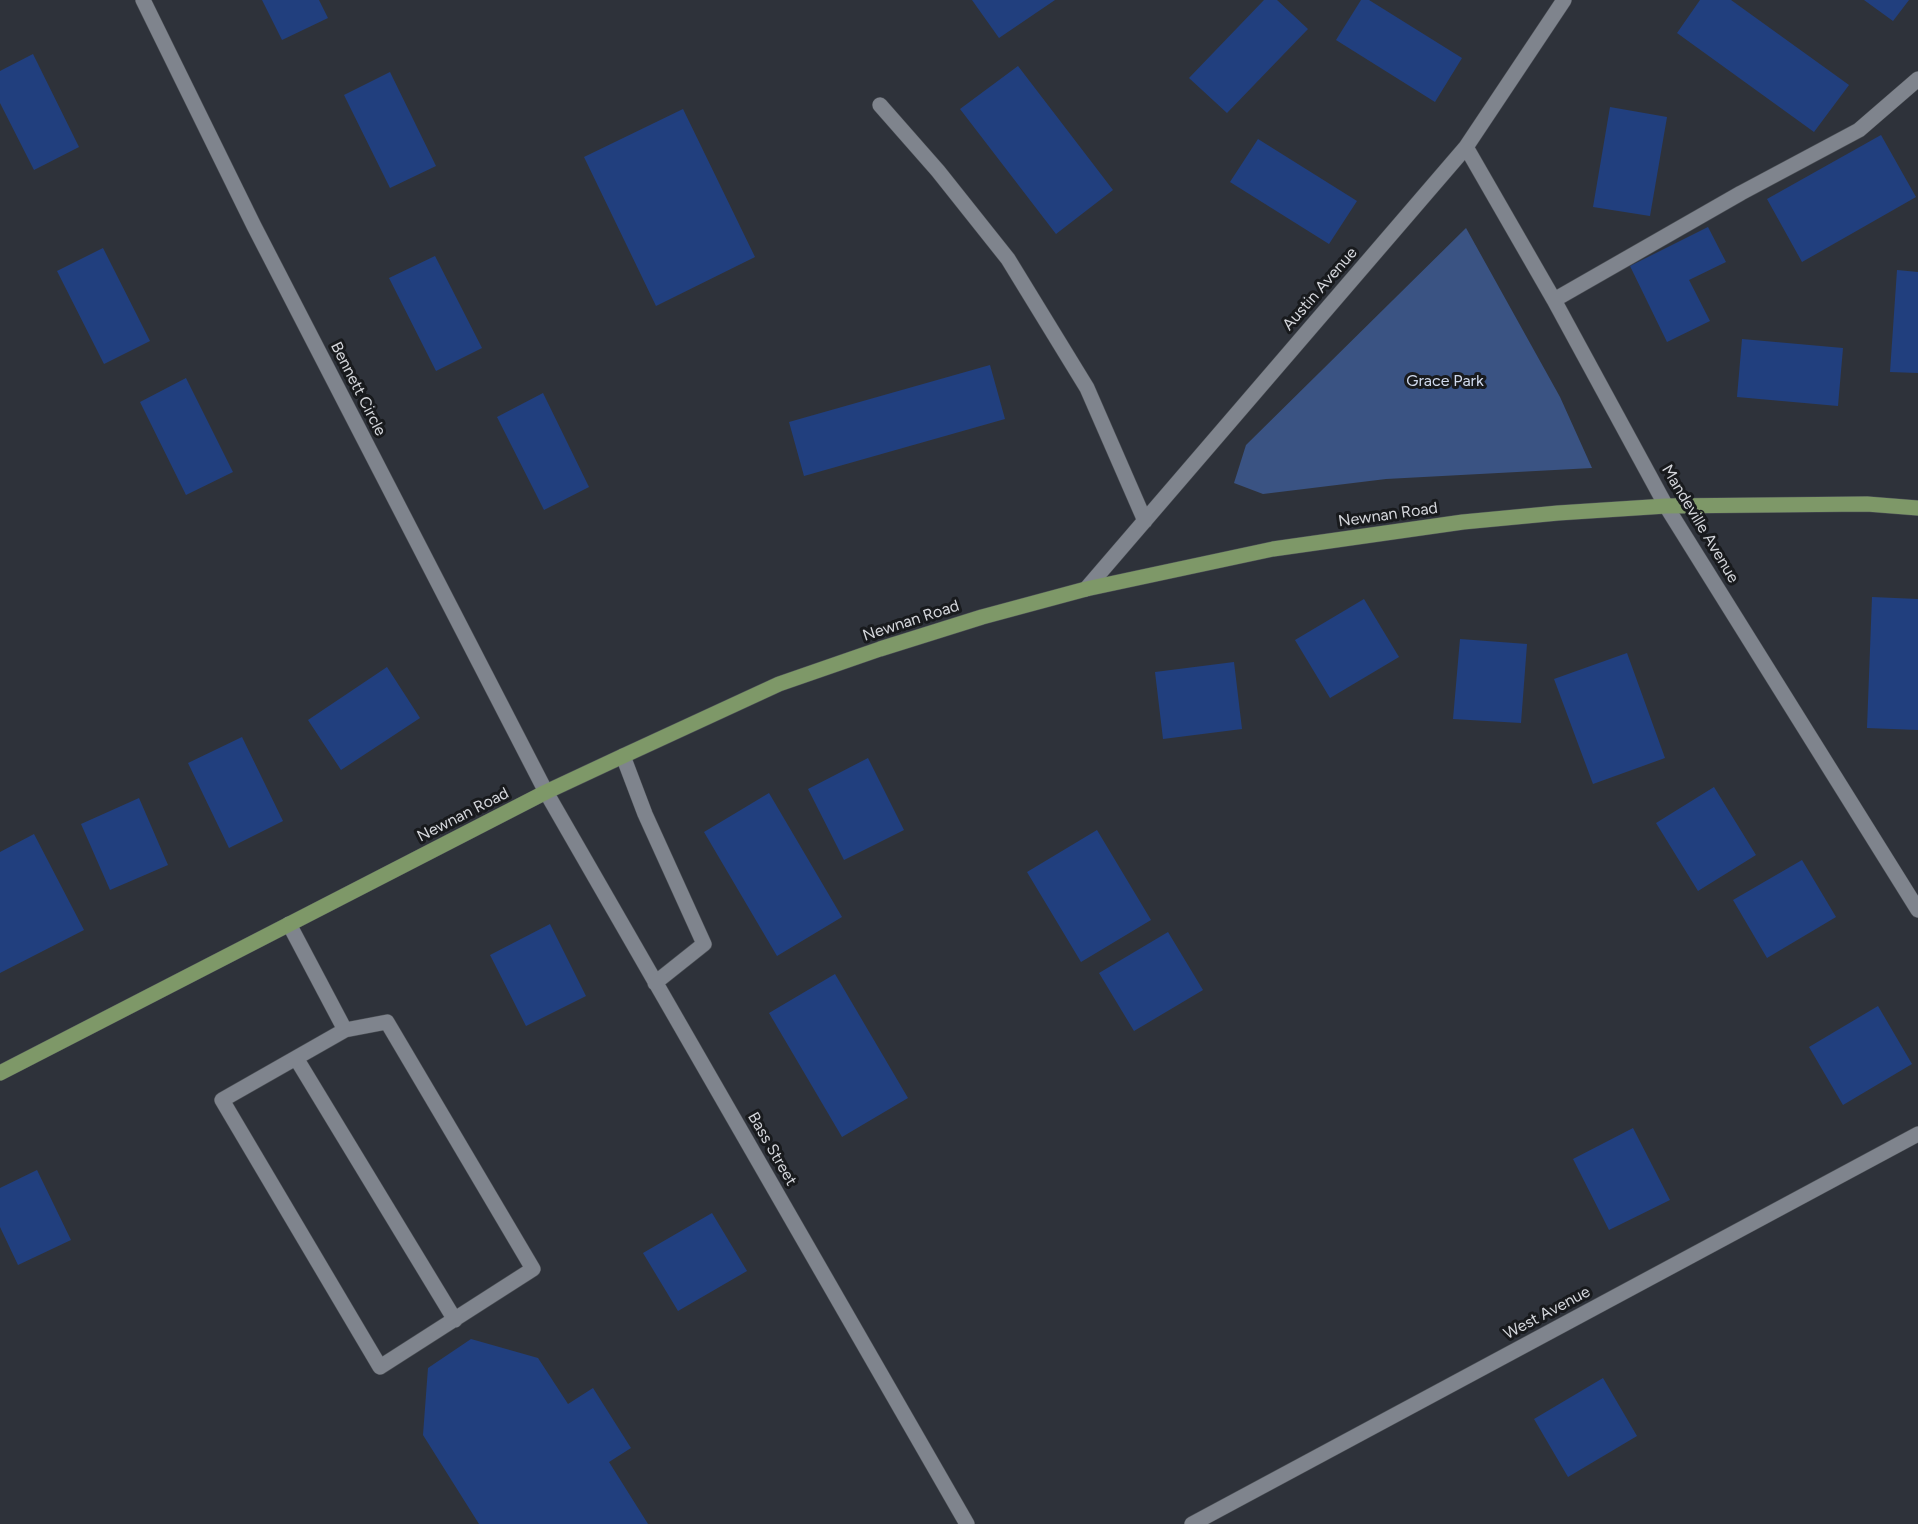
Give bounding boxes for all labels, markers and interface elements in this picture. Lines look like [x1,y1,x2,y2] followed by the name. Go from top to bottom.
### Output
[1279,243,1361,335] street label: Austin Avenue
[326,339,390,439] street label: Bennett Circle
[1406,371,1484,391] park label: Grace Park
[1657,461,1743,587] street label: Mandeville Avenue
[1337,499,1439,531] street label: Newnan Road
[860,596,962,646] street label: Newnan Road
[414,784,512,846] street label: Newnan Road
[743,1109,801,1189] street label: Bass Street
[1501,1282,1593,1344] street label: West Avenue

